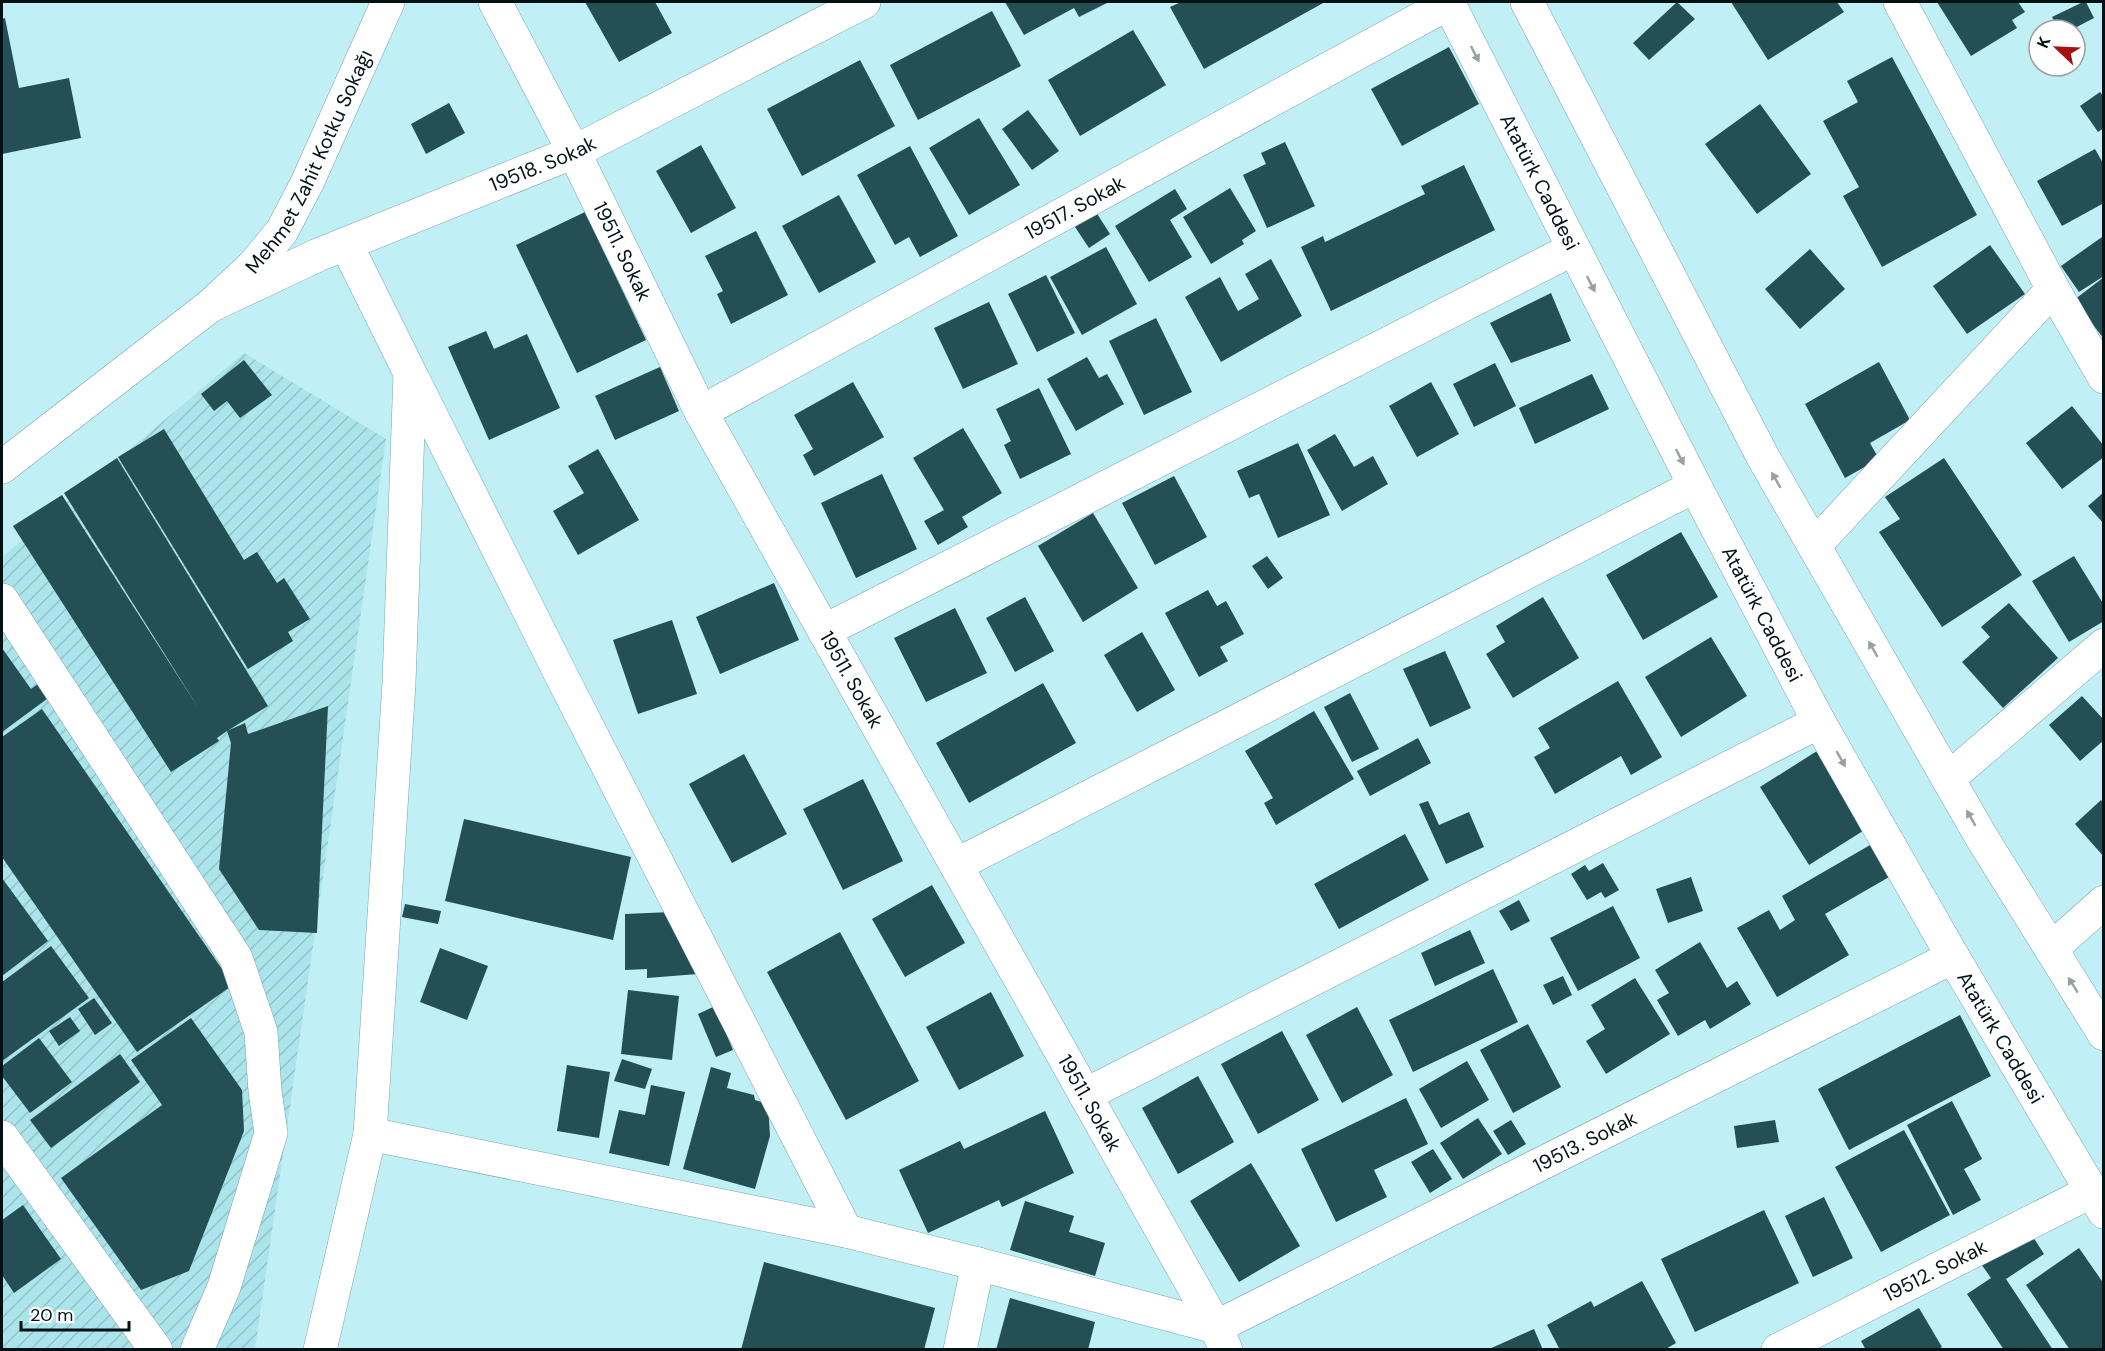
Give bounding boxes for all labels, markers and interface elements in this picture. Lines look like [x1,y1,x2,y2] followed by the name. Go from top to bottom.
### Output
[2027,18,2087,78] north arrow
[2032,33,2056,51] text: K
[1470,45,1479,62] one-way arrow
[239,46,378,279] street label: Mehmet Zahit Kotku Sokağı
[1494,109,1585,254] street label: Atatürk Caddesi
[486,130,601,198] street label: 19518. Sokak
[1020,170,1129,246] street label: 19517. Sokak
[587,197,658,305] street label: 19511. Sokak
[1586,275,1596,292] one-way arrow
[1675,449,1685,466] one-way arrow
[1771,472,1781,489] one-way arrow
[1716,542,1809,686] street label: Atatürk Caddesi
[814,627,889,733] street label: 19511. Sokak
[1869,641,1879,658] one-way arrow
[1836,751,1846,768] one-way arrow
[1965,810,1976,826] one-way arrow
[1951,966,2050,1108] street label: Atatürk Caddesi
[2067,977,2078,993] one-way arrow
[1052,1050,1128,1156] street label: 19511. Sokak
[1529,1105,1641,1179] street label: 19513. Sokak
[1879,1233,1991,1308] street label: 19512. Sokak
[21,1294,129,1332] scale bar
[30,1303,73,1327] text: 20 m

